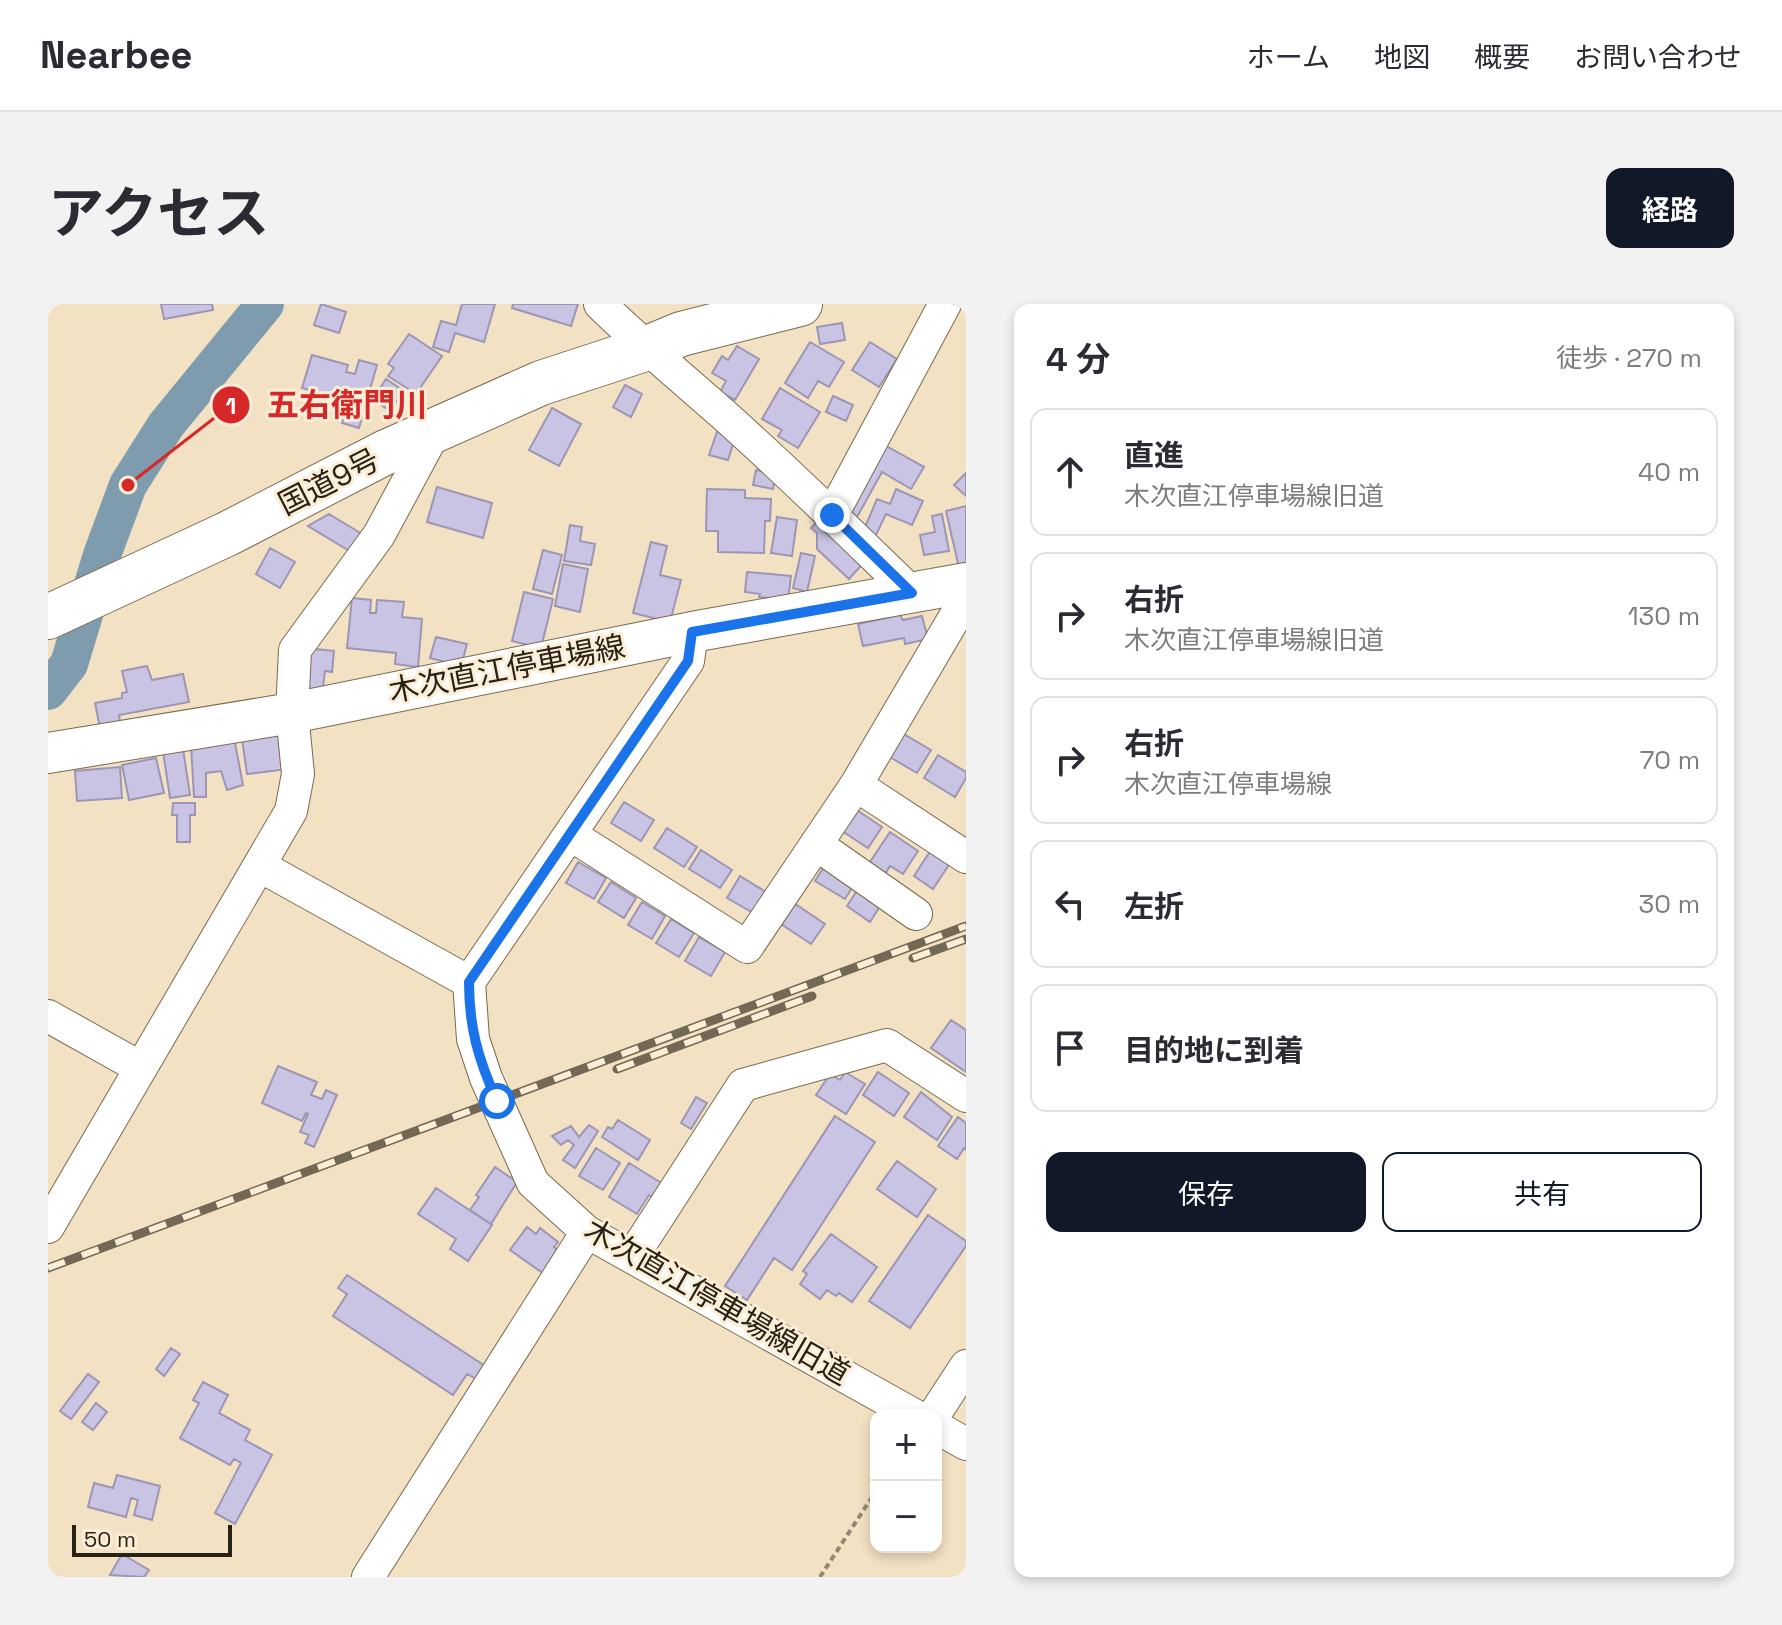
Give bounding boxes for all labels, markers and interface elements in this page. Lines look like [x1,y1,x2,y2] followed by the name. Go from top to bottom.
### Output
[40,31,193,79] text: Nearbee
[1247,39,1330,75] text: ホーム
[1374,39,1430,75] text: 地図
[1474,39,1530,75] text: 概要
[1574,39,1742,75] text: お問い合わせ
[1606,168,1734,248] button: 経路
[48,178,269,249] text: アクセス
[1046,338,1110,381] text: 4 分
[1556,341,1702,375] text: 徒歩 · 270 m
[211,377,443,433] callout: 五右衛門川
[267,385,427,425] text: 五右衛門川
[226,390,236,421] text: 1
[1124,436,1184,475] text: 直進
[272,440,386,524] street label: 国道9号
[1048,450,1092,494] icon: ahead
[1638,455,1700,489] text: 40 m
[1124,479,1384,513] text: 木次直江停車場線旧道
[814,497,850,533] route end
[1124,580,1184,619] text: 右折
[1048,594,1092,638] icon: right
[1628,599,1700,633] text: 130 m
[1124,623,1384,657] text: 木次直江停車場線旧道
[385,626,628,711] street label: 木次直江停車場線
[1124,724,1184,763] text: 右折
[1048,738,1092,782] icon: right
[1640,743,1700,777] text: 70 m
[1124,767,1332,801] text: 木次直江停車場線
[1048,882,1092,926] icon: left
[1124,887,1184,926] text: 左折
[1639,887,1700,921] text: 30 m
[1048,1026,1092,1070] icon: arrive
[1124,1031,1304,1070] text: 目的地に到着
[479,1083,515,1119] route start
[1046,1152,1366,1232] button: 保存
[1382,1152,1702,1232] button: 共有
[578,1210,857,1393] street label: 木次直江停車場線旧道
[870,1409,942,1553] map controls
[870,1409,942,1481] button: +
[870,1481,942,1553] button: −
[72,1521,232,1557] scale bar
[84,1525,136,1553] text: 50 m

